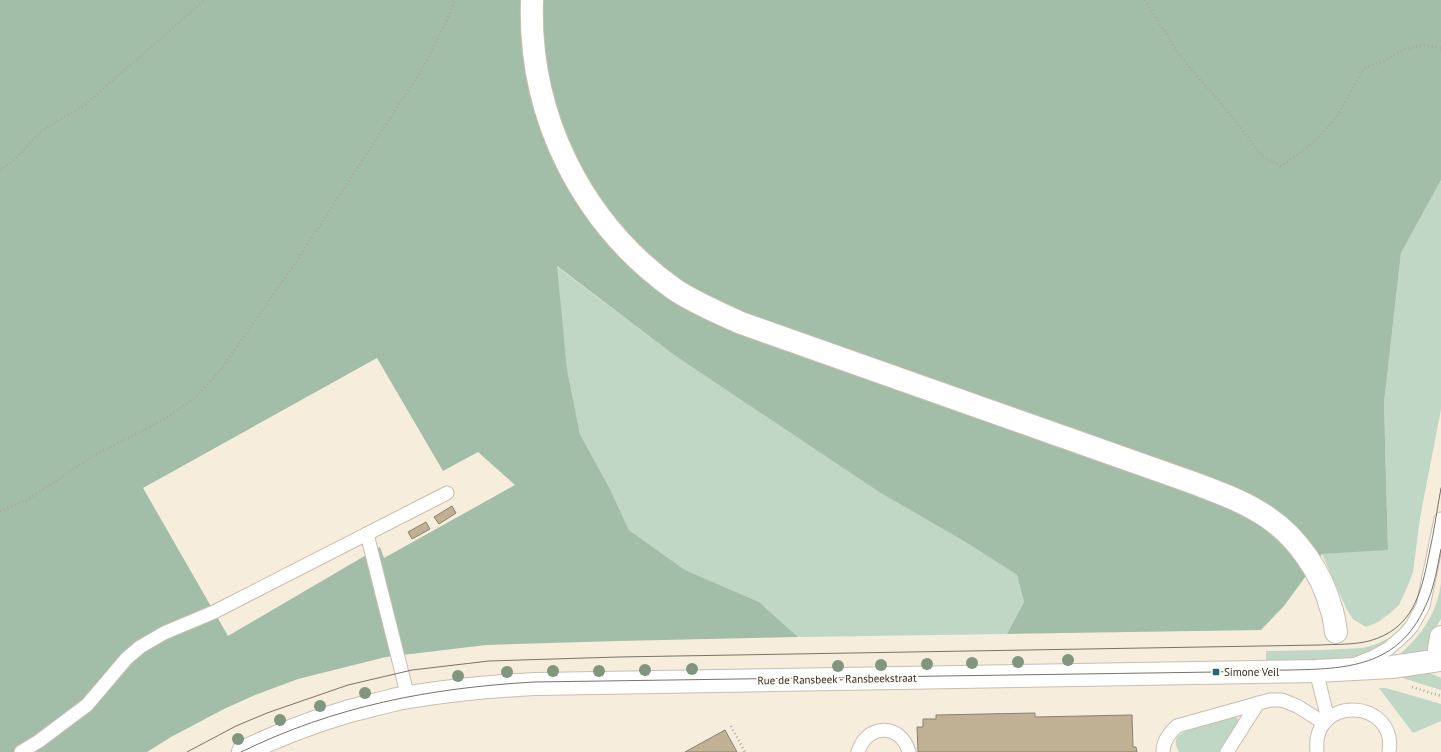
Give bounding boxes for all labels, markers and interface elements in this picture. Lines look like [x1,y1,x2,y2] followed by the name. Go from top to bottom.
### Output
[1224,665,1280,679] place label: Simone Veil
[1211,667,1221,677] marker: Simone Veil
[757,671,917,687] street label: Rue de Ransbeek - Ransbeekstraat

